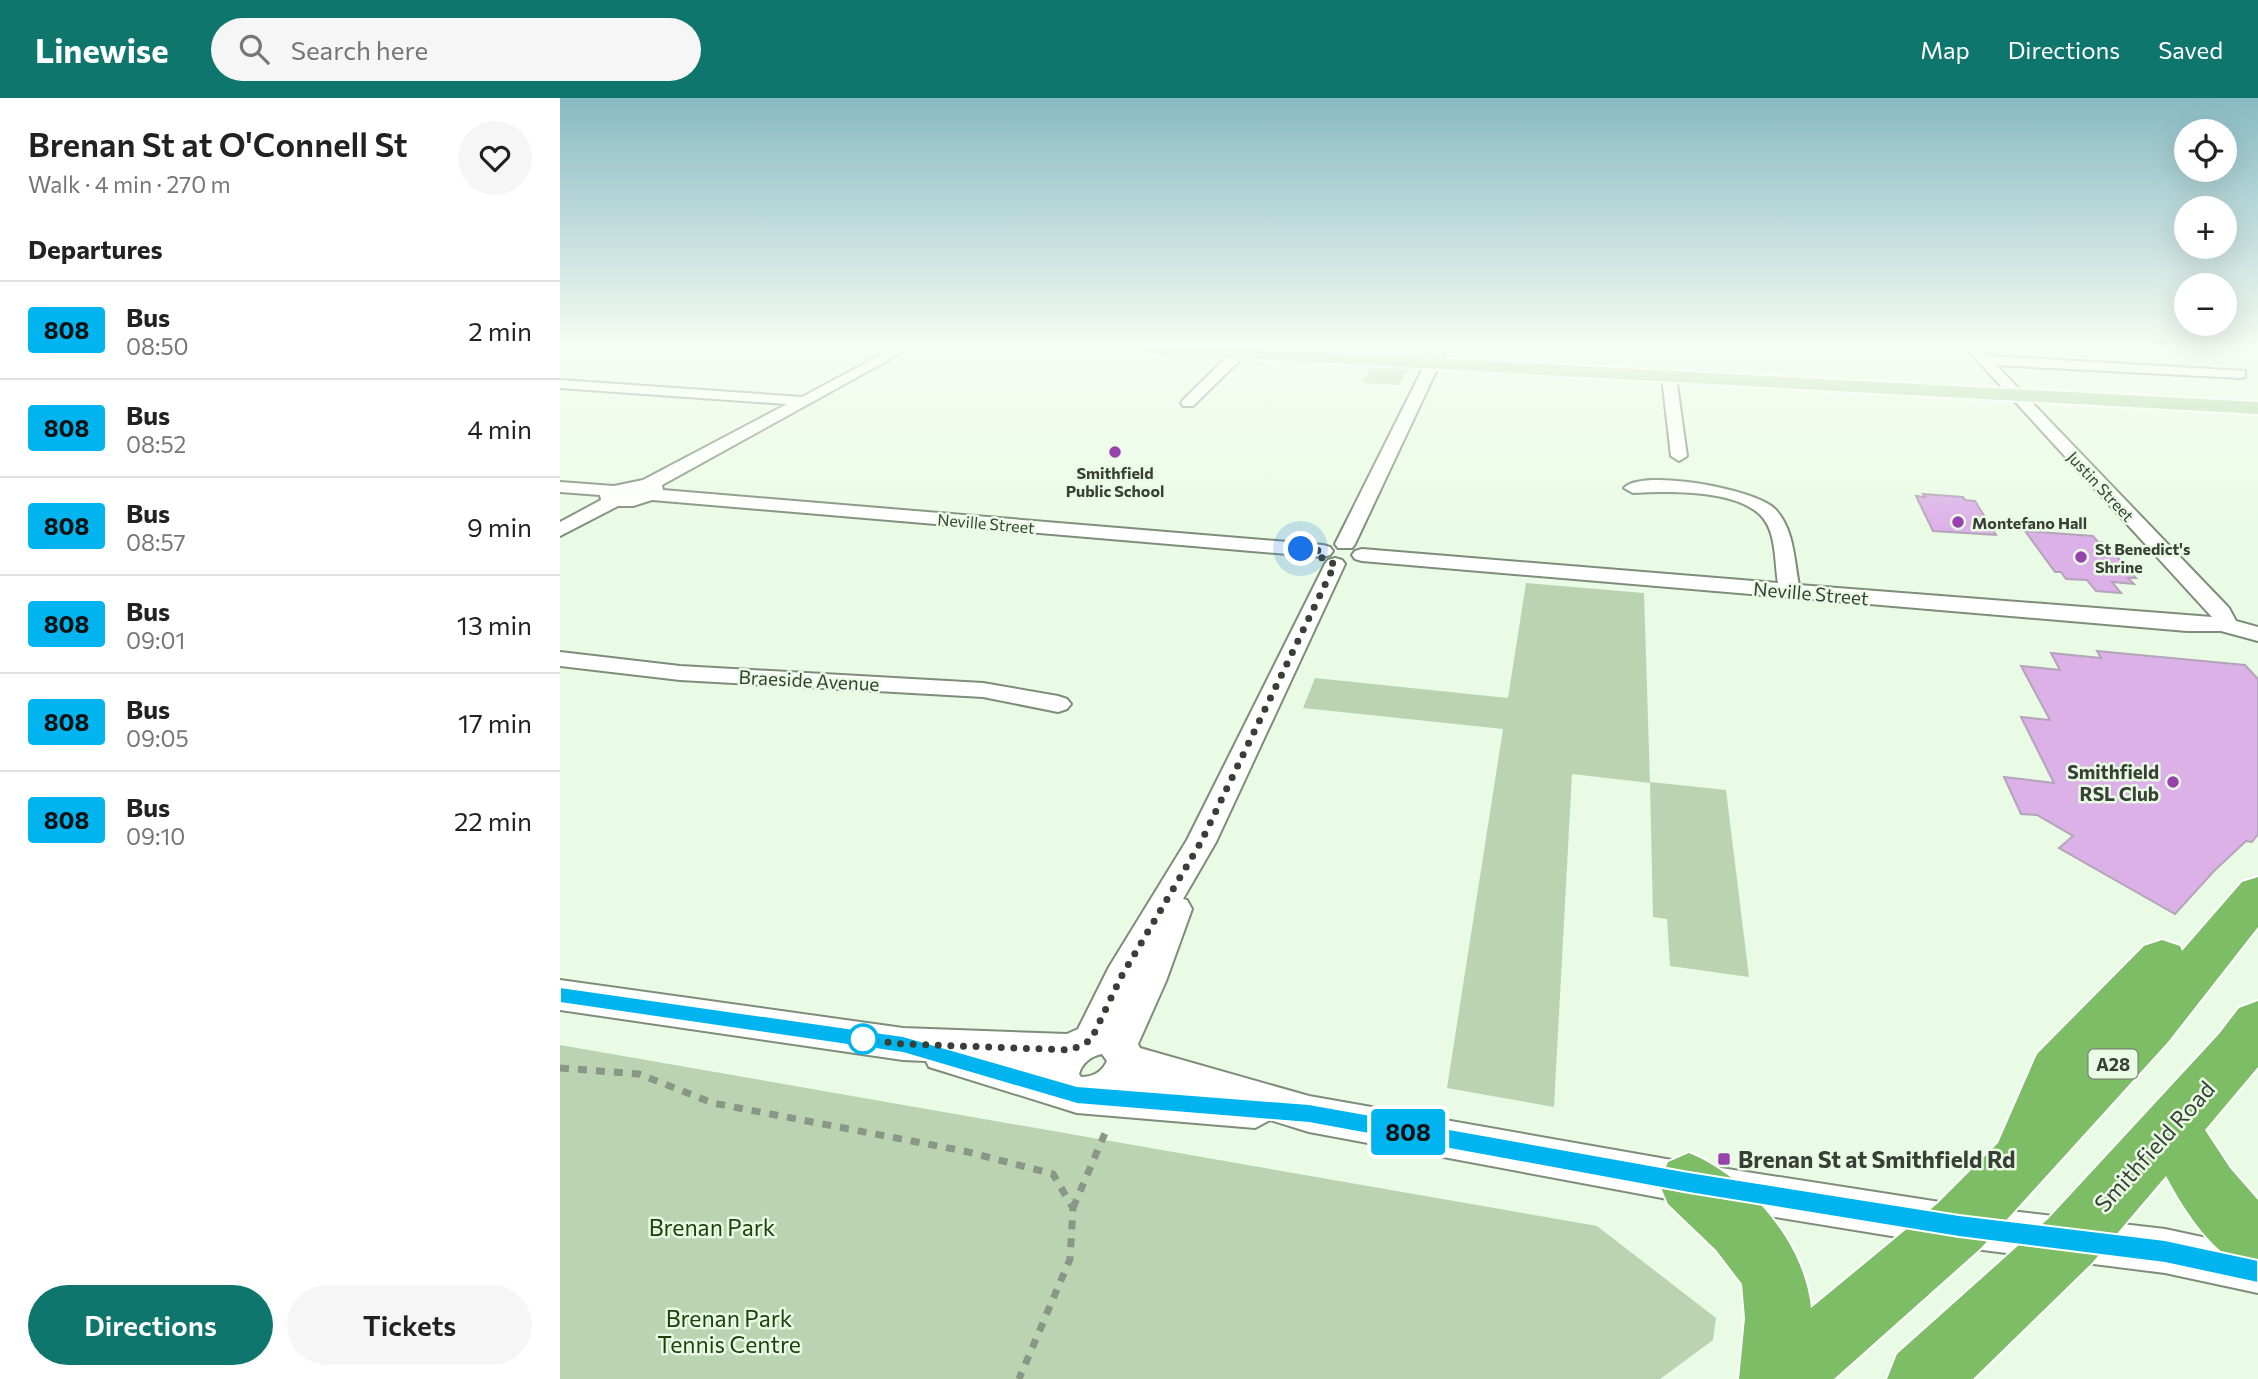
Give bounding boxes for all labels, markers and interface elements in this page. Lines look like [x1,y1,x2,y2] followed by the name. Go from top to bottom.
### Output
[211,18,701,81] search box
[35,29,169,70] text: Linewise
[235,30,273,68] icon: search
[291,34,428,65] text: Search here
[1920,35,1970,64] text: Map
[2008,35,2120,64] text: Directions
[2158,35,2223,64] text: Saved
[2174,119,2237,336] map controls
[2174,119,2237,182] button: locate
[458,121,532,195] button: heart
[28,123,408,164] text: Brenan St at O'Connell St
[28,170,231,198] text: Walk · 4 min · 270 m
[2174,196,2237,259] button: +
[28,233,163,264] text: Departures
[2174,273,2237,336] button: −
[126,301,170,332] text: Bus
[44,315,89,344] text: 808
[468,315,532,346] text: 2 min
[126,332,189,360] text: 08:50
[126,399,170,430] text: Bus
[44,413,89,442] text: 808
[467,413,532,444] text: 4 min
[126,430,186,458] text: 08:52
[1107,444,1123,460] marker: Smithfield Public School
[2064,447,2139,525] street label: Justin Street
[1066,463,1164,500] place label: Smithfield Public School
[126,497,170,528] text: Bus
[937,509,1036,537] street label: Neville Street
[44,511,89,540] text: 808
[467,511,532,542] text: 9 min
[1972,513,2087,532] place label: Montefano Hall
[1950,514,1966,530] marker: Montefano Hall
[126,528,186,556] text: 08:57
[1283,531,1318,566] your location
[2095,539,2190,576] place label: St Benedict's Shrine
[2073,549,2089,565] marker: St Benedict's Shrine
[1752,576,1870,610] street label: Neville Street
[126,595,170,626] text: Bus
[44,609,89,638] text: 808
[457,609,532,640] text: 13 min
[126,626,185,654] text: 09:01
[738,665,880,695] street label: Braeside Avenue
[126,693,170,724] text: Bus
[44,707,89,736] text: 808
[458,707,532,738] text: 17 min
[126,724,189,752] text: 09:05
[2067,760,2159,805] place label: Smithfield RSL Club
[2165,774,2181,790] marker: Smithfield RSL Club
[126,791,170,822] text: Bus
[44,805,89,834] text: 808
[454,805,532,836] text: 22 min
[126,822,185,850] text: 09:10
[848,1024,878,1054] unlabelled marker
[2088,1049,2138,1079] road number: A28
[2088,1075,2220,1217] street label: Smithfield Road
[1368,1109,1448,1155] line badge: 808
[1385,1117,1431,1146] text: 808
[1738,1145,2015,1173] place label: Brenan St at Smithfield Rd
[1716,1151,1732,1167] marker: Brenan St at Smithfield Rd
[649,1213,776,1241] park label: Brenan Park
[28,1285,273,1365] button: Directions
[287,1285,532,1365] button: Tickets
[657,1304,801,1358] park label: Brenan Park Tennis Centre

